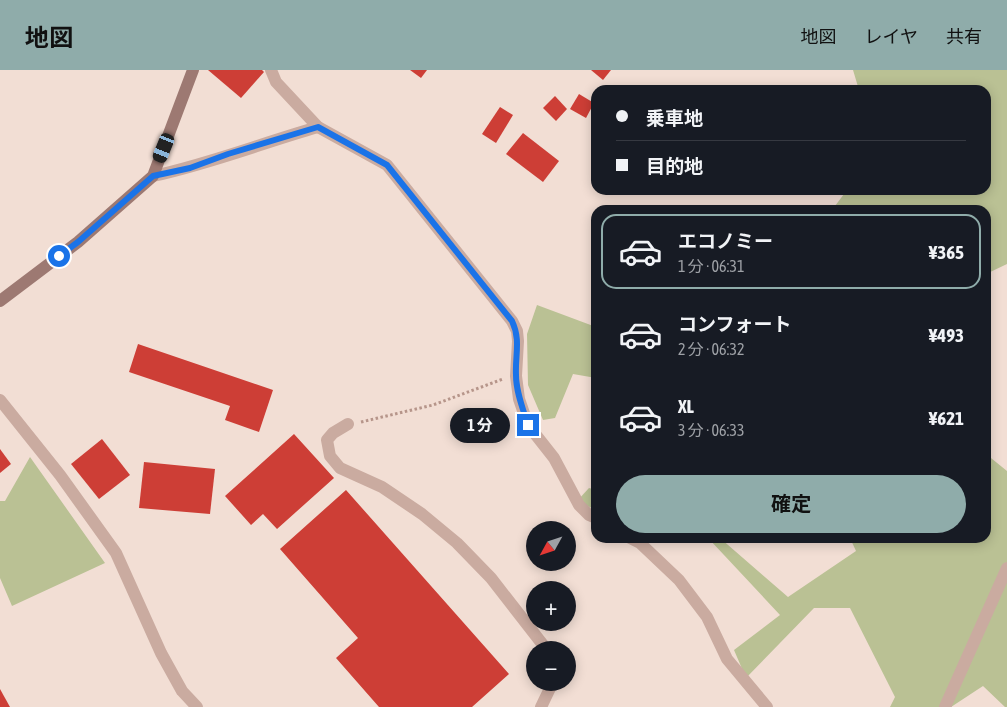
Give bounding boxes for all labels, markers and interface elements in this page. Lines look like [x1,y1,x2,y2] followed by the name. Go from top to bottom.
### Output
[25,24,73,51] text: 地図
[801,26,837,47] text: 地図
[865,26,918,47] text: レイヤ
[946,26,982,47] text: 共有
[646,107,703,129] text: 乗車地
[151,131,176,165] car
[646,155,703,177] text: 目的地
[618,229,663,274] icon: car
[678,230,773,252] text: エコノミー
[929,241,964,263] text: ¥365
[48,245,70,267] route start
[678,257,744,275] text: 1 分 · 06:31
[618,312,663,357] icon: car
[678,313,791,335] text: コンフォート
[929,324,964,346] text: ¥493
[678,340,744,358] text: 2 分 · 06:32
[618,395,663,440] icon: car
[678,395,694,417] text: XL
[929,407,964,429] text: ¥621
[450,408,510,442] callout: 1 分
[517,414,539,436] route end
[467,416,493,434] text: 1 分
[678,421,744,439] text: 3 分 · 06:33
[616,475,966,533] button: 確定
[526,521,576,571] north arrow
[526,521,576,691] map controls
[526,581,576,631] button: +
[526,641,576,691] button: −

